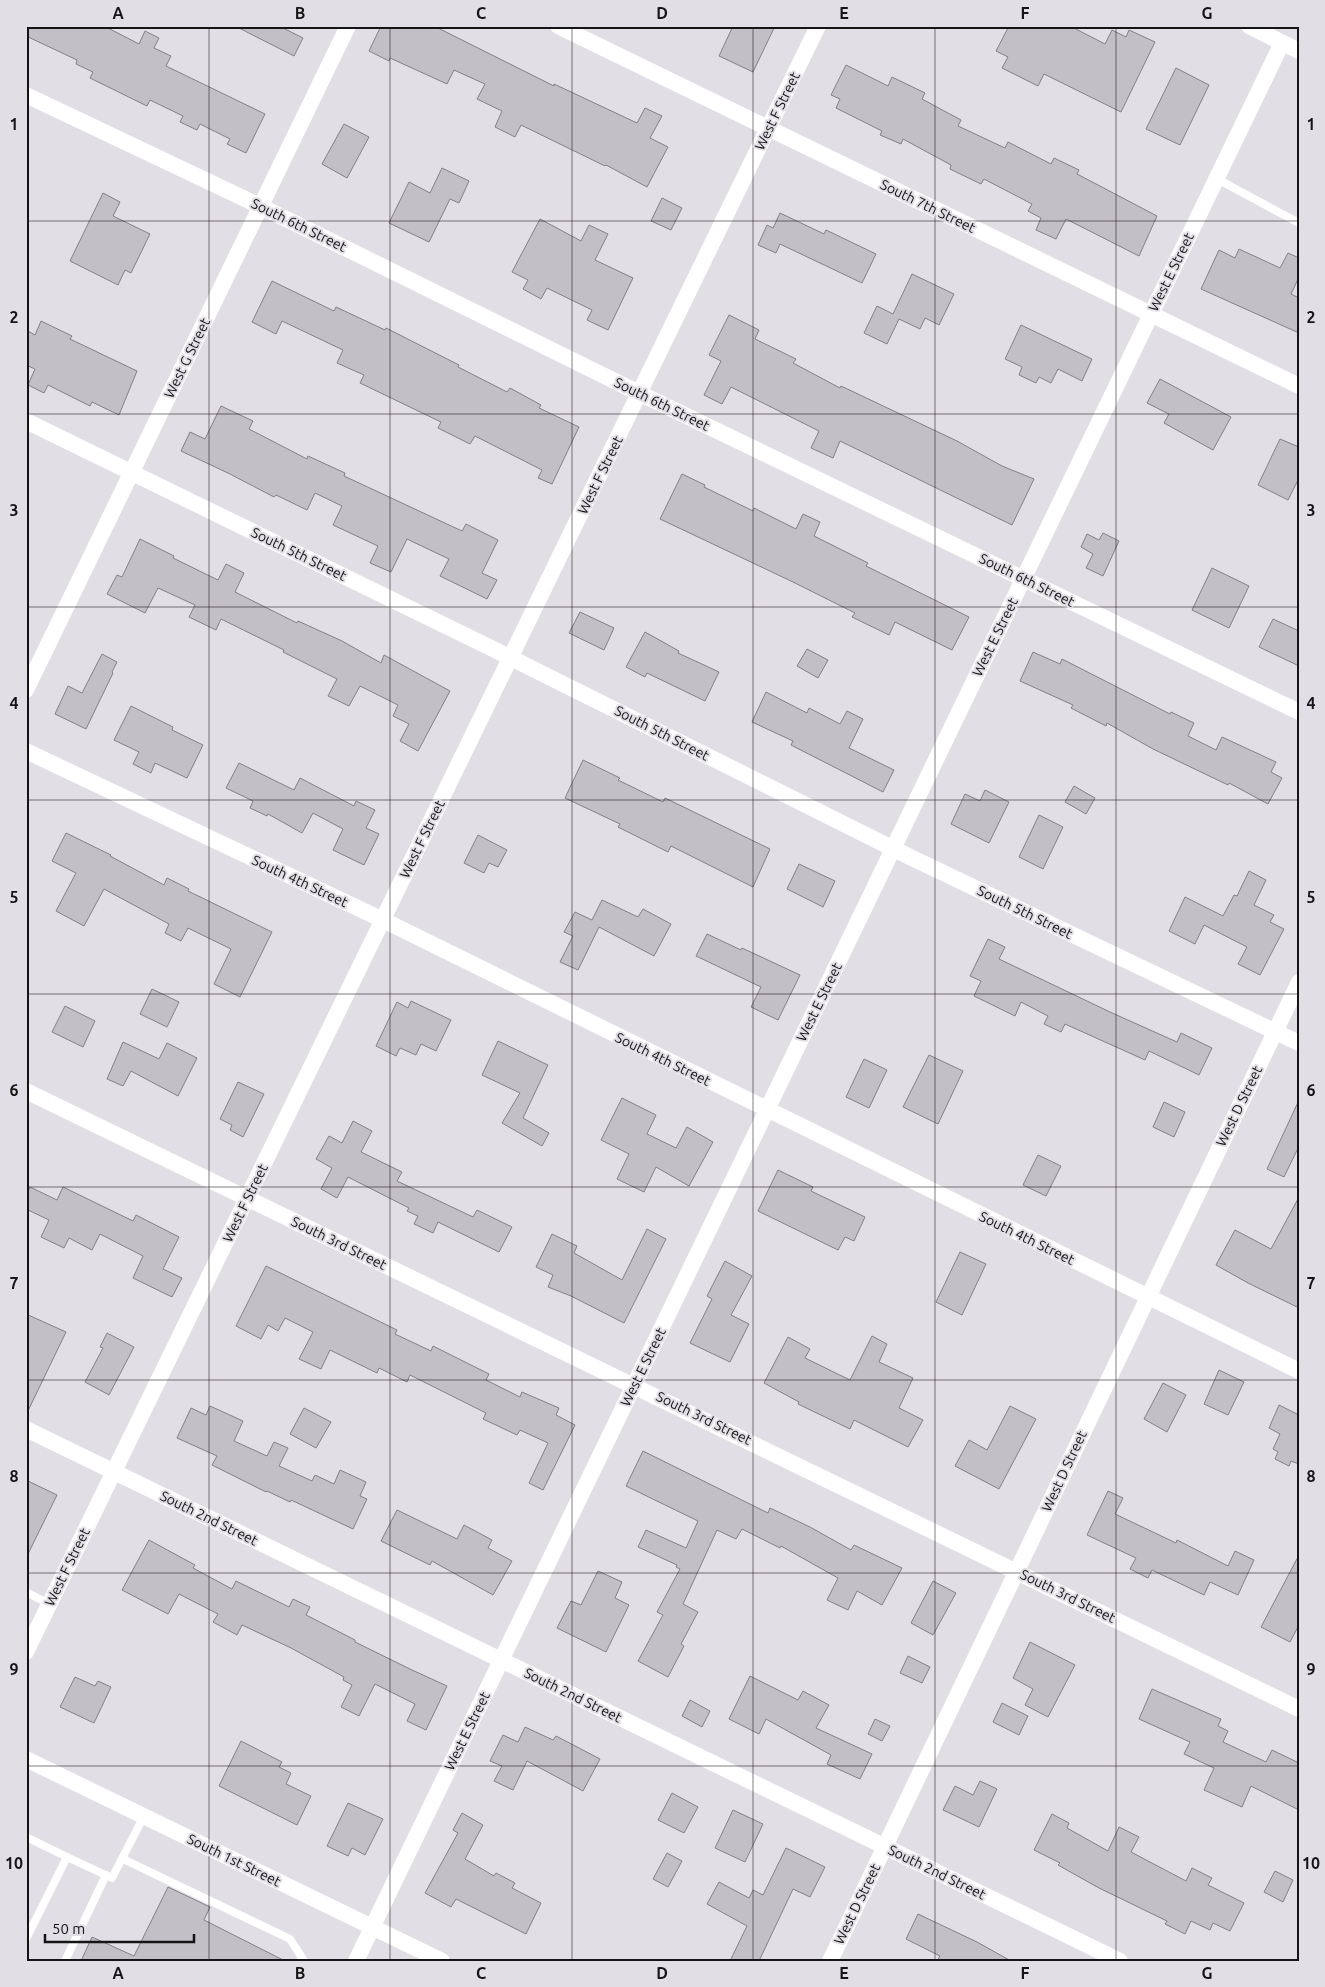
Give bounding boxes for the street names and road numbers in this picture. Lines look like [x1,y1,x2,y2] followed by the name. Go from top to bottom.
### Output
[751,69,803,153] street label: West F Street
[878,176,979,236] street label: South 7th Street
[249,195,350,255] street label: South 6th Street
[1145,230,1197,314] street label: West E Street
[161,315,213,401] street label: West G Street
[612,374,713,434] street label: South 6th Street
[574,433,626,517] street label: West F Street
[249,524,350,584] street label: South 5th Street
[977,550,1078,610] street label: South 6th Street
[969,595,1021,679] street label: West E Street
[612,702,712,764] street label: South 5th Street
[396,797,448,881] street label: West F Street
[250,852,351,910] street label: South 4th Street
[975,882,1076,942] street label: South 5th Street
[793,960,845,1044] street label: West E Street
[613,1029,714,1089] street label: South 4th Street
[1213,1063,1266,1149] street label: West D Street
[219,1161,271,1245] street label: West F Street
[977,1208,1078,1268] street label: South 4th Street
[289,1213,390,1273] street label: South 3rd Street
[617,1325,669,1409] street label: West E Street
[654,1388,755,1448] street label: South 3rd Street
[1038,1428,1090,1514] street label: West D Street
[158,1487,261,1549] street label: South 2nd Street
[41,1525,93,1609] street label: West F Street
[1018,1566,1119,1626] street label: South 3rd Street
[522,1664,625,1726] street label: South 2nd Street
[441,1689,493,1773] street label: West E Street
[185,1830,284,1890] street label: South 1st Street
[886,1841,989,1903] street label: South 2nd Street
[831,1861,884,1947] street label: West D Street

